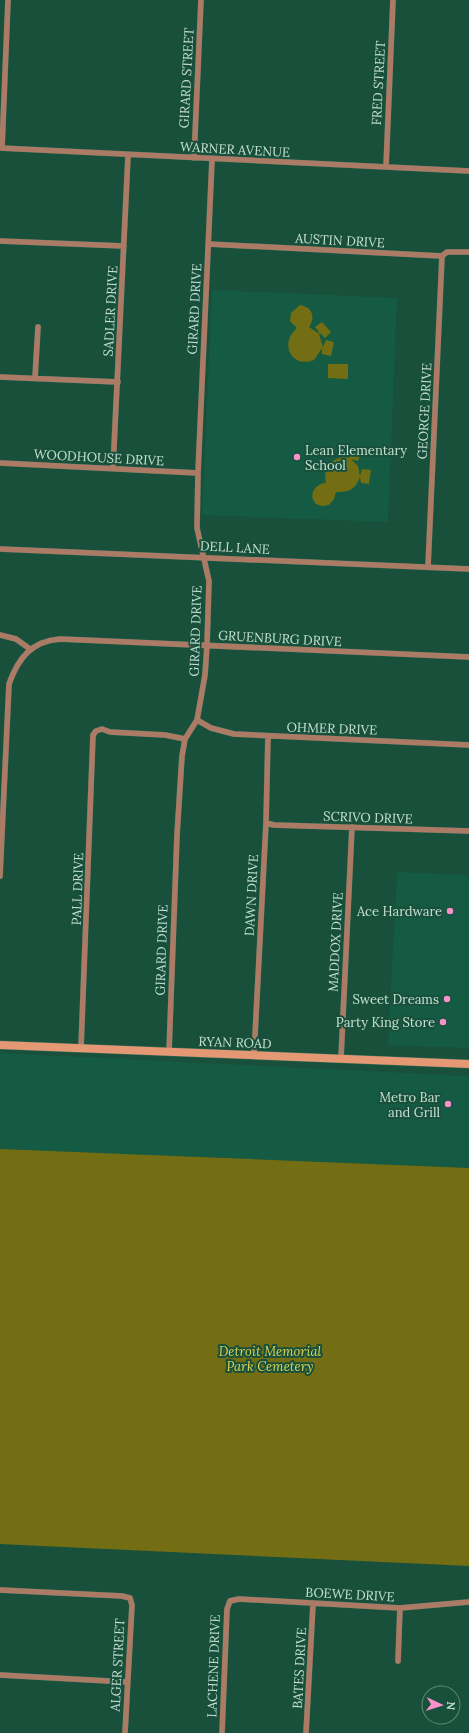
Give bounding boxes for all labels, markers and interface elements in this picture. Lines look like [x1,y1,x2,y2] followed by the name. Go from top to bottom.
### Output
[175,27,198,129] street label: GIRARD STREET
[368,40,389,126] street label: FRED STREET
[179,138,290,161] street label: WARNER AVENUE
[294,230,385,251] street label: AUSTIN DRIVE
[184,263,205,355] street label: GIRARD DRIVE
[100,265,121,357] street label: SADLER DRIVE
[413,362,436,460] street label: GEORGE DRIVE
[305,442,407,474] place label: Lean Elementary School
[33,446,165,469] street label: WOODHOUSE DRIVE
[292,452,302,462] marker: Lean Elementary School
[200,537,270,558] street label: DELL LANE
[185,585,206,677] street label: GIRARD DRIVE
[218,627,342,650] street label: GRUENBURG DRIVE
[286,718,378,739] street label: OHMER DRIVE
[323,807,413,828] street label: SCRIVO DRIVE
[68,852,87,926] street label: PALL DRIVE
[241,854,262,936] street label: DAWN DRIVE
[324,892,347,992] street label: MADDOX DRIVE
[356,903,442,920] place label: Ace Hardware
[151,904,172,996] street label: GIRARD DRIVE
[445,906,455,916] marker: Ace Hardware
[352,991,439,1008] place label: Sweet Dreams
[442,994,452,1004] marker: Sweet Dreams
[336,1014,435,1031] place label: Party King Store
[438,1017,448,1027] marker: Party King Store
[198,1033,272,1052] street label: RYAN ROAD
[379,1089,440,1121] place label: Metro Bar and Grill
[443,1099,453,1109] marker: Metro Bar and Grill
[219,1343,322,1375] park label: Detroit Memorial Park Cemetery
[305,1584,395,1605] street label: BOEWE DRIVE
[203,1614,224,1718] street label: LACHENE DRIVE
[107,1617,128,1713] street label: ALGER STREET
[289,1627,310,1709] street label: BATES DRIVE
[421,1685,461,1725] north arrow
[444,1701,458,1711] text: N

